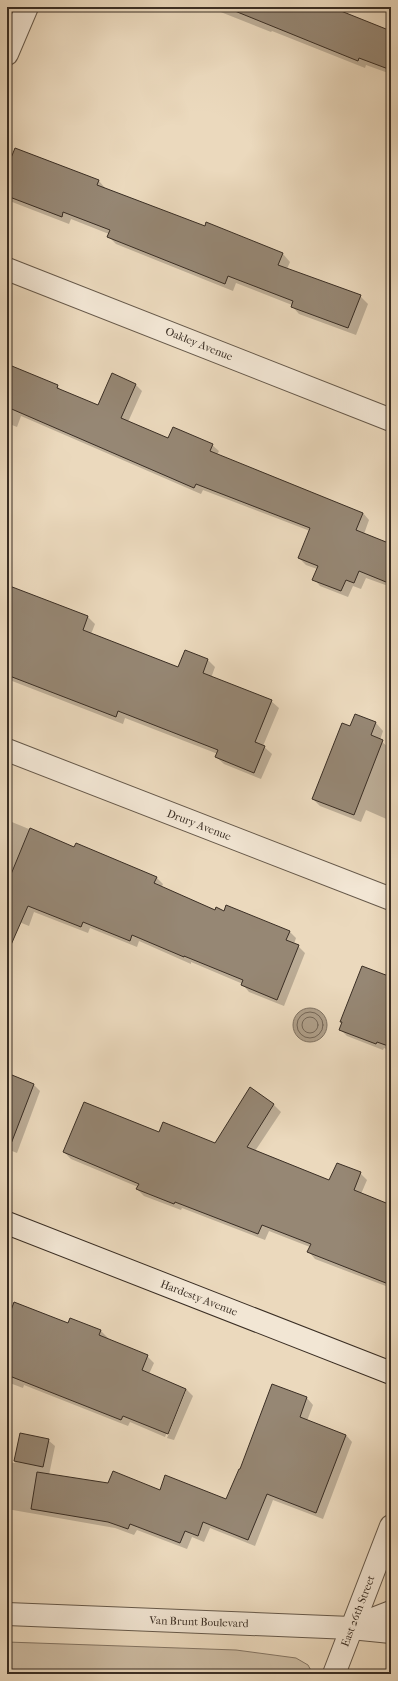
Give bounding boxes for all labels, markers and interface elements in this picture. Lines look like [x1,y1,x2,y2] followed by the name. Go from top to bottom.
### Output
[163,325,235,364] street label: Oakley Avenue
[165,807,233,843] street label: Drury Avenue
[159,1277,240,1319] street label: Hardesty Avenue
[338,1573,378,1648] street label: East 26th Street
[148,1614,250,1630] street label: Van Brunt Boulevard

